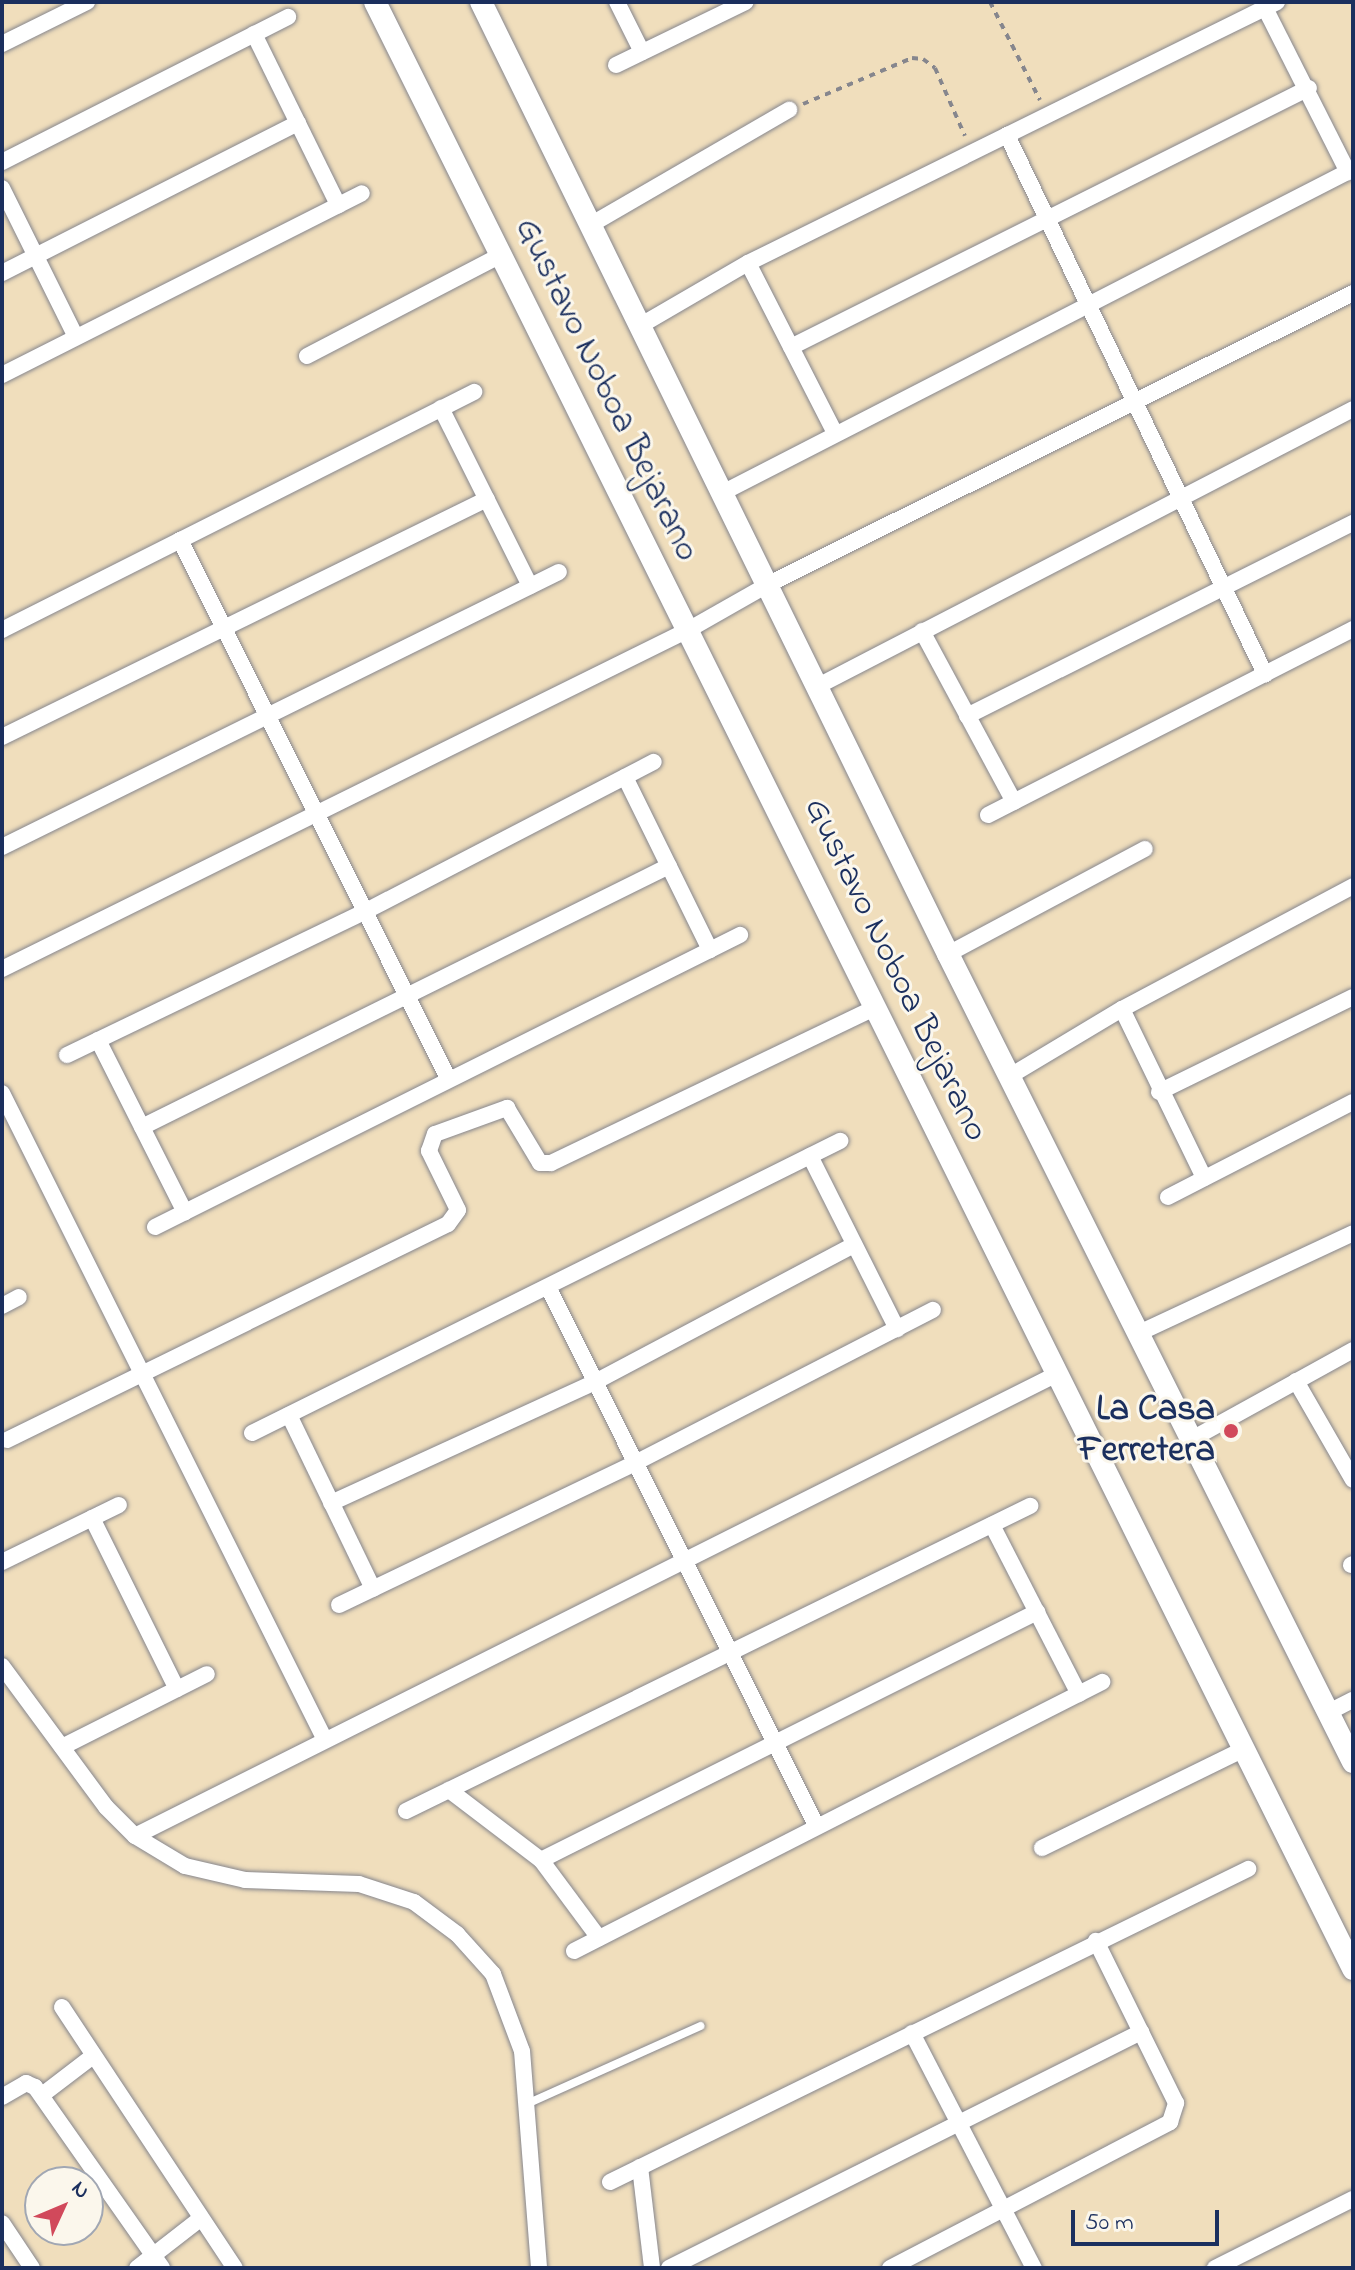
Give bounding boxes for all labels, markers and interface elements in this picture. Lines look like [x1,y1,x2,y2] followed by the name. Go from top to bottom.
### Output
[504,211,708,569] street label: Gustavo Noboa Bejarano
[793,791,997,1149] street label: Gustavo Noboa Bejarano
[1078,1388,1215,1473] place label: La Casa Ferretera
[1222,1422,1240,1440] marker: La Casa Ferretera
[24,2166,104,2246] north arrow
[63,2174,96,2207] text: N
[1075,2194,1223,2244] scale bar
[1085,2206,1134,2241] text: 50 m

